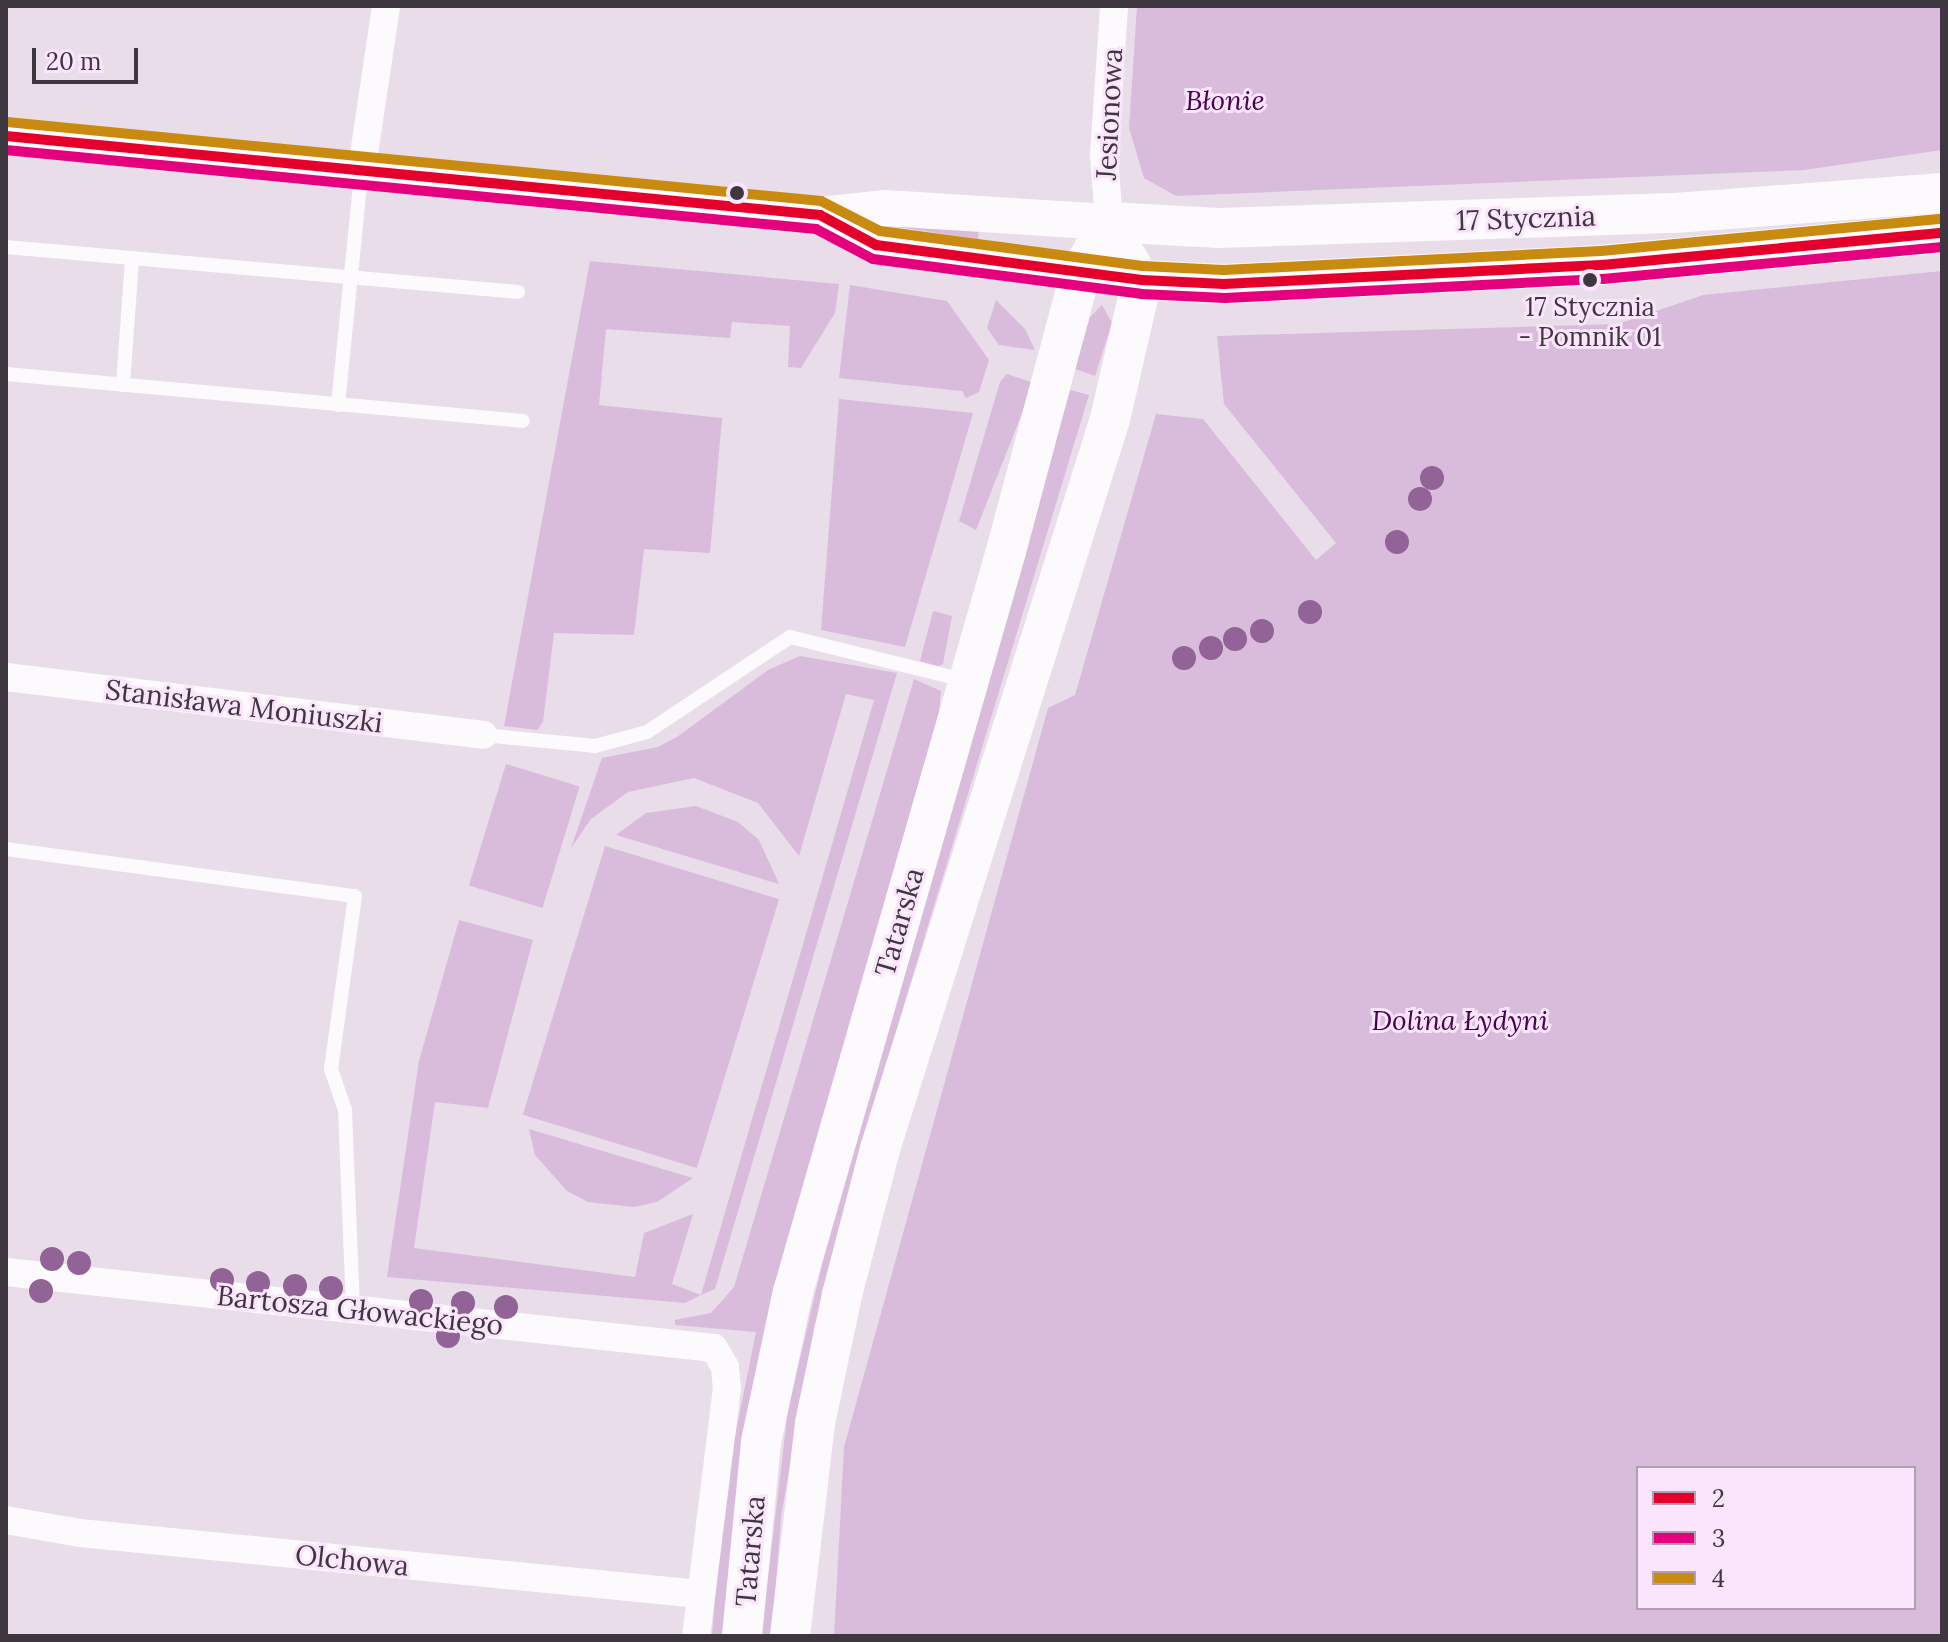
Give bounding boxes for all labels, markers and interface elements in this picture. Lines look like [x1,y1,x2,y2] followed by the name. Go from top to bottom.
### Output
[36,32,142,82] scale bar
[46,46,102,77] text: 20 m
[1089,47,1129,181] street label: Jesionowa
[1185,83,1265,117] park label: Błonie
[729,185,745,201] unlabelled marker
[1456,199,1596,237] street label: 17 Stycznia
[1582,272,1598,288] marker: 17 Stycznia - Pomnik 01
[1519,291,1661,352] place label: 17 Stycznia - Pomnik 01
[104,672,384,740] street label: Stanisława Moniuszki
[868,864,930,980] street label: Tatarska
[1371,1003,1549,1037] park label: Dolina Łydyni
[215,1278,505,1342] street label: Bartosza Głowackiego
[1636,1466,1916,1610] legend
[1712,1483,1725,1514] text: 2
[728,1494,772,1608] street label: Tatarska
[1712,1523,1725,1554] text: 3
[293,1537,411,1583] street label: Olchowa
[1712,1563,1725,1594] text: 4

